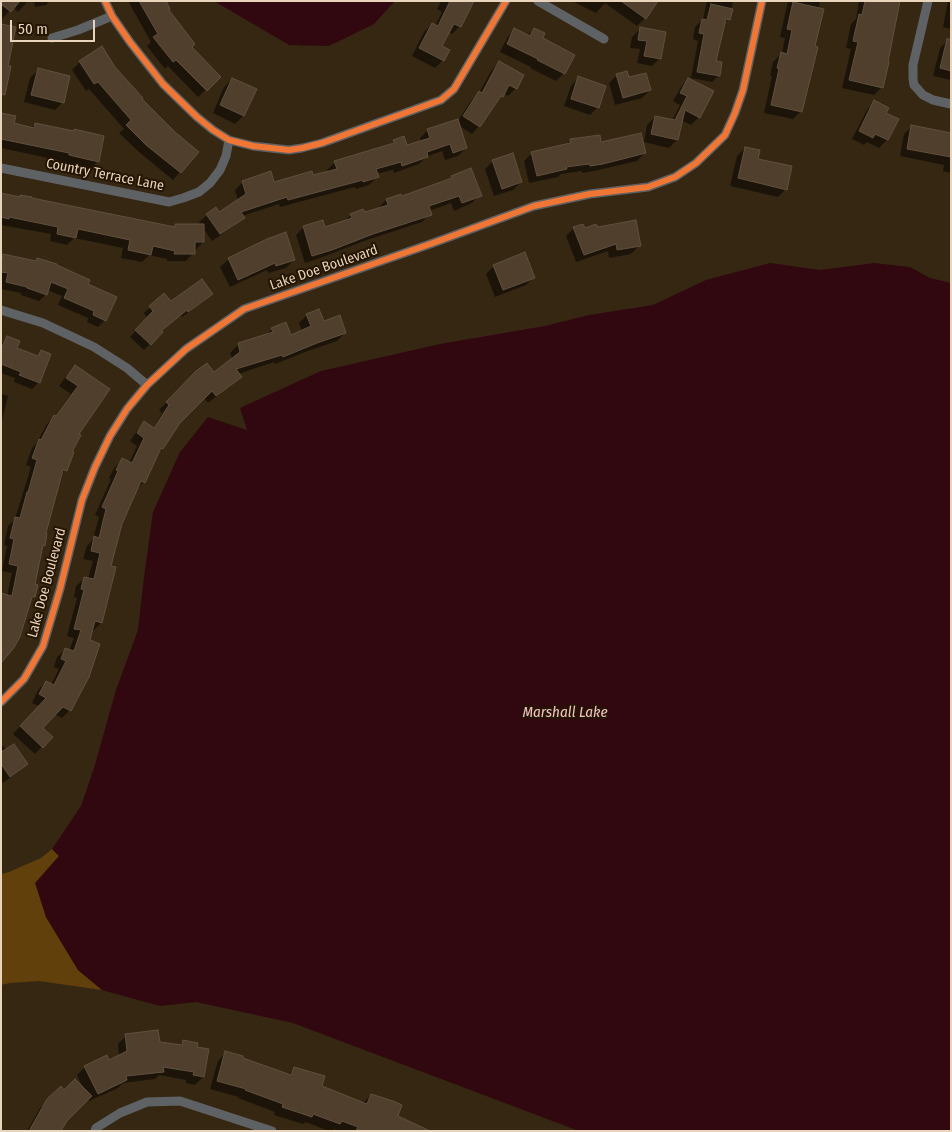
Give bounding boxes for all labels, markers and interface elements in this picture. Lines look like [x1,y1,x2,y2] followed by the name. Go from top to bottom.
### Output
[12,10,98,42] scale bar
[18,20,48,38] text: 50 m
[45,155,165,195] street label: Country Terrace Lane
[268,242,380,294] street label: Lake Doe Boulevard
[24,526,70,640] street label: Lake Doe Boulevard
[522,704,608,722] water label: Marshall Lake

